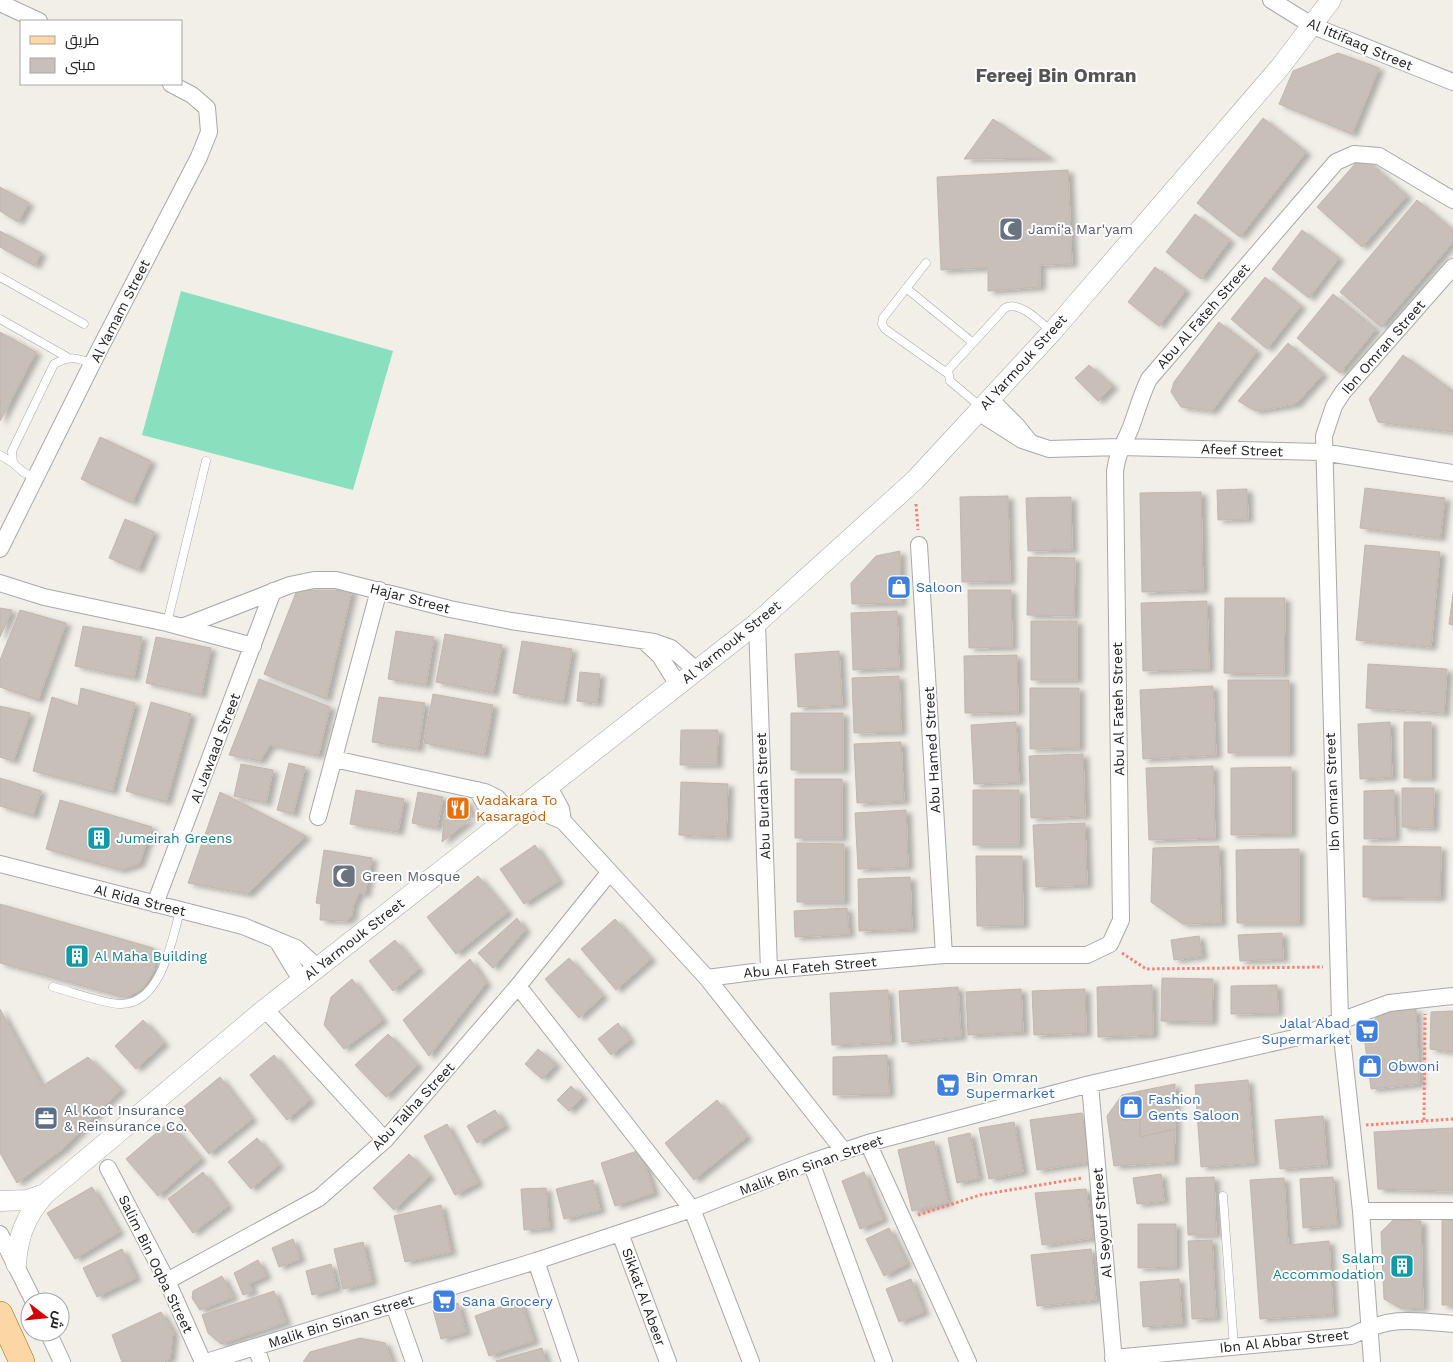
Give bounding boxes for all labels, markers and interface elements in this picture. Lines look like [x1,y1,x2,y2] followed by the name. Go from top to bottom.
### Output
[1305,15,1415,74] street label: Al Ittifaaq Street
[20,20,182,85] legend
[65,31,99,50] text: طريق
[65,56,96,75] text: مبنى
[975,64,1137,87] district label: Fereej Bin Omran
[998,216,1024,242] mosque icon: Jami'a Mar'yam
[1028,221,1133,237] place label: Jami'a Mar'yam
[87,257,153,365] street label: Al Yamam Street
[1153,260,1253,372] street label: Abu Al Fateh Street
[1338,297,1428,397] street label: Ibn Omran Street
[976,311,1070,413] street label: Al Yarmouk Street
[1201,441,1283,459] street label: Afeef Street
[886,574,912,600] shop icon: Saloon
[916,579,963,595] place label: Saloon
[368,580,452,616] street label: Hajar Street
[678,597,784,687] street label: Al Yarmouk Street
[1109,642,1127,776] street label: Abu Al Fateh Street
[921,686,943,814] street label: Abu Hamed Street
[187,691,243,805] street label: Al Jawaad Street
[753,732,773,860] street label: Abu Burdah Street
[1322,732,1342,852] street label: Ibn Omran Street
[476,792,557,824] place label: Vadakara To Kasaragod
[445,795,471,821] restaurant icon: Vadakara To Kasaragod
[86,825,112,851] building icon: Jumeirah Greens
[116,830,232,846] place label: Jumeirah Greens
[331,863,357,889] mosque icon: Green Mosque
[362,868,460,884] place label: Green Mosque
[92,881,188,919] street label: Al Rida Street
[301,895,407,983] street label: Al Yarmouk Street
[64,943,90,969] building icon: Al Maha Building
[94,948,208,964] place label: Al Maha Building
[743,953,877,981] street label: Abu Al Fateh Street
[1261,1015,1350,1047] place label: Jalal Abad Supermarket
[1354,1018,1380,1044] supermarket icon: Jalal Abad Supermarket
[1357,1053,1383,1079] shop icon: Obwoni
[1388,1058,1439,1074] place label: Obwoni
[368,1059,458,1153] street label: Abu Talha Street
[966,1069,1055,1101] place label: Bin Omran Supermarket
[935,1072,961,1098] supermarket icon: Bin Omran Supermarket
[1148,1091,1239,1123] place label: Fashion Gents Saloon
[1118,1094,1144,1120] shop icon: Fashion Gents Saloon
[64,1102,187,1134] place label: Al Koot Insurance & Reinsurance Co.
[33,1105,59,1131] office icon: Al Koot Insurance & Reinsurance Co.
[737,1132,885,1198] street label: Malik Bin Sinan Street
[1089,1167,1115,1279] street label: Al Seyouf Street
[116,1192,197,1336] street label: Salim Bin Oqba Street
[619,1246,669,1348] street label: Sikkat Al Abeer
[1273,1250,1384,1282] place label: Salam Accommodation
[1389,1253,1415,1279] building icon: Salam Accommodation
[431,1288,457,1314] supermarket icon: Sana Grocery
[266,1291,416,1351] street label: Malik Bin Sinan Street
[20,1292,70,1342] north arrow
[462,1293,553,1309] place label: Sana Grocery
[46,1309,68,1331] text: ش
[1219,1326,1350,1356] street label: Ibn Al Abbar Street

